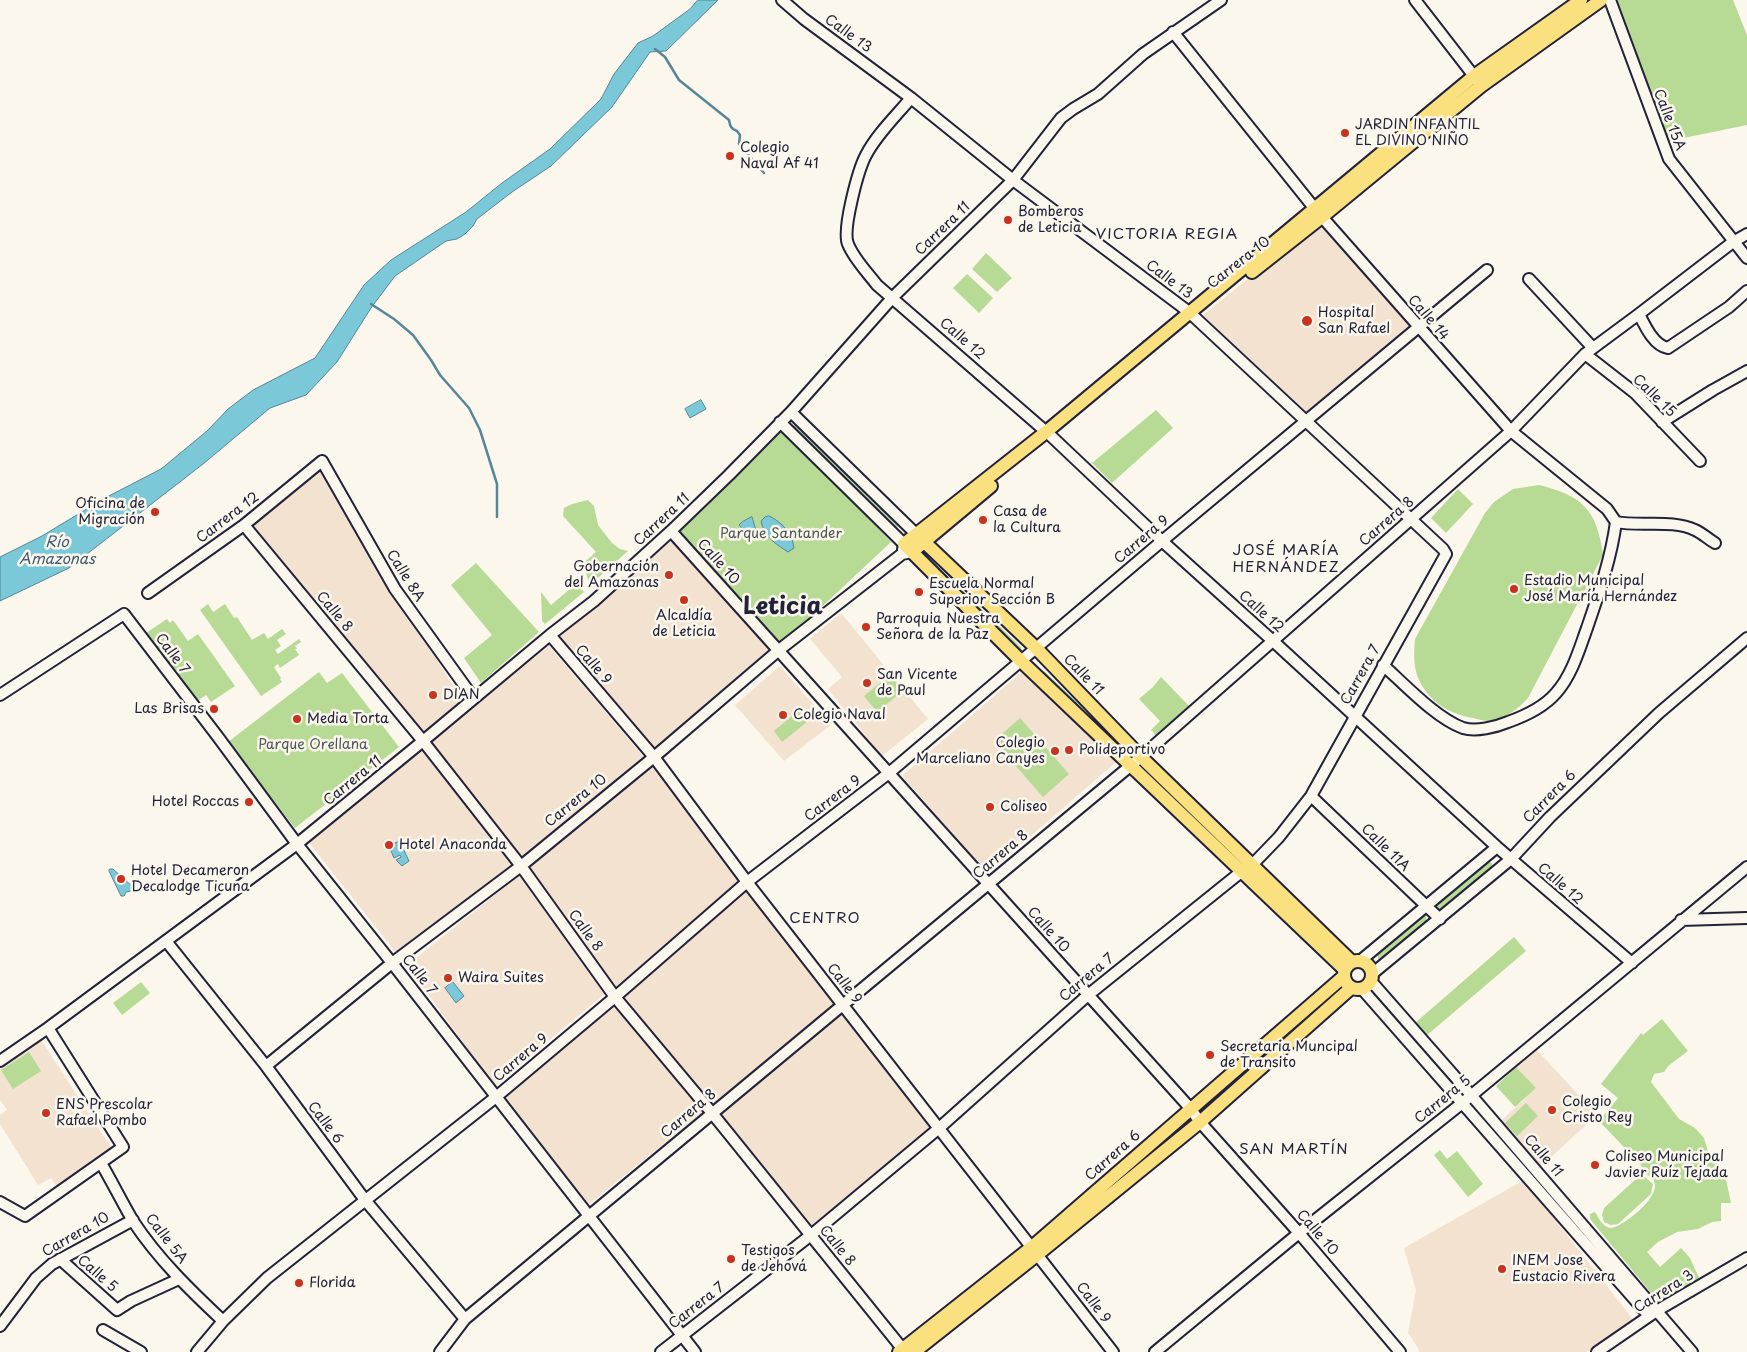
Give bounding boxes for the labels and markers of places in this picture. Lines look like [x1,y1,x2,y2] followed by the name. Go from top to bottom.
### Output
[1355,117,1480,150] place label: JARDIN INFANTIL EL DIVINO NIÑO
[1339,127,1351,139] marker: JARDIN INFANTIL EL DIVINO NIÑO
[740,140,819,172] place label: Colegio Naval Af 41
[724,150,736,162] marker: Colegio Naval Af 41
[1018,204,1084,236] place label: Bomberos de Leticia
[1002,214,1014,226] marker: Bomberos de Leticia
[1318,305,1390,338] place label: Hospital San Rafael
[1300,314,1314,328] marker: Hospital San Rafael
[75,496,145,528] place label: Oficina de Migración
[993,504,1061,536] place label: Casa de la Cultura
[149,506,161,518] marker: Oficina de Migración
[977,514,989,526] marker: Casa de la Cultura
[564,559,659,592] place label: Gobernación del Amazonas
[663,569,675,581] marker: Gobernación del Amazonas
[1524,573,1677,606] place label: Estadio Municipal José María Hernández
[929,576,1055,608] place label: Escuela Normal Superior Sección B
[1508,583,1520,595] marker: Estadio Municipal José María Hernández
[913,586,925,598] marker: Escuela Normal Superior Sección B
[678,594,690,606] marker: Alcaldía de Leticia
[652,608,716,640] place label: Alcaldía de Leticia
[876,611,1000,644] place label: Parroquia Nuestra Señora de la Paz
[860,621,872,633] marker: Parroquia Nuestra Señora de la Paz
[877,667,957,700] place label: San Vicente de Paul
[861,677,873,689] marker: San Vicente de Paul
[443,687,480,703] place label: DIAN
[427,689,439,701] marker: DIAN
[134,701,204,717] place label: Las Brisas
[208,703,220,715] marker: Las Brisas
[793,707,886,723] place label: Colegio Naval
[777,709,789,721] marker: Colegio Naval
[307,711,389,727] place label: Media Torta
[291,713,303,725] marker: Media Torta
[916,735,1045,768] place label: Colegio Marceliano Canyes
[1079,742,1165,758] place label: Polideportivo
[1063,744,1075,756] marker: Polideportivo
[1049,745,1061,757] marker: Colegio Marceliano Canyes
[152,794,239,810] place label: Hotel Roccas
[243,796,255,808] marker: Hotel Roccas
[1000,799,1047,815] place label: Coliseo
[984,801,996,813] marker: Coliseo
[399,837,507,853] place label: Hotel Anaconda
[383,839,395,851] marker: Hotel Anaconda
[131,863,249,896] place label: Hotel Decameron Decalodge Ticuna
[115,873,127,885] marker: Hotel Decameron Decalodge Ticuna
[458,970,544,986] place label: Waira Suites
[442,972,454,984] marker: Waira Suites
[1220,1039,1358,1072] place label: Secretaria Muncipal de Transito
[1204,1049,1216,1061] marker: Secretaria Muncipal de Transito
[1562,1094,1632,1126] place label: Colegio Cristo Rey
[56,1097,152,1130] place label: ENS Prescolar Rafael Pombo
[1546,1104,1558,1116] marker: Colegio Cristo Rey
[40,1107,52,1119] marker: ENS Prescolar Rafael Pombo
[1605,1149,1728,1182] place label: Coliseo Municipal Javier Ruíz Tejada
[1589,1159,1601,1171] marker: Coliseo Municipal Javier Ruíz Tejada
[741,1243,807,1276] place label: Testigos de Jehová
[725,1253,737,1265] marker: Testigos de Jehová
[1512,1253,1616,1285] place label: INEM Jose Eustacio Rivera
[1496,1263,1508,1275] marker: INEM Jose Eustacio Rivera
[309,1275,356,1291] place label: Florida
[293,1277,305,1289] marker: Florida

